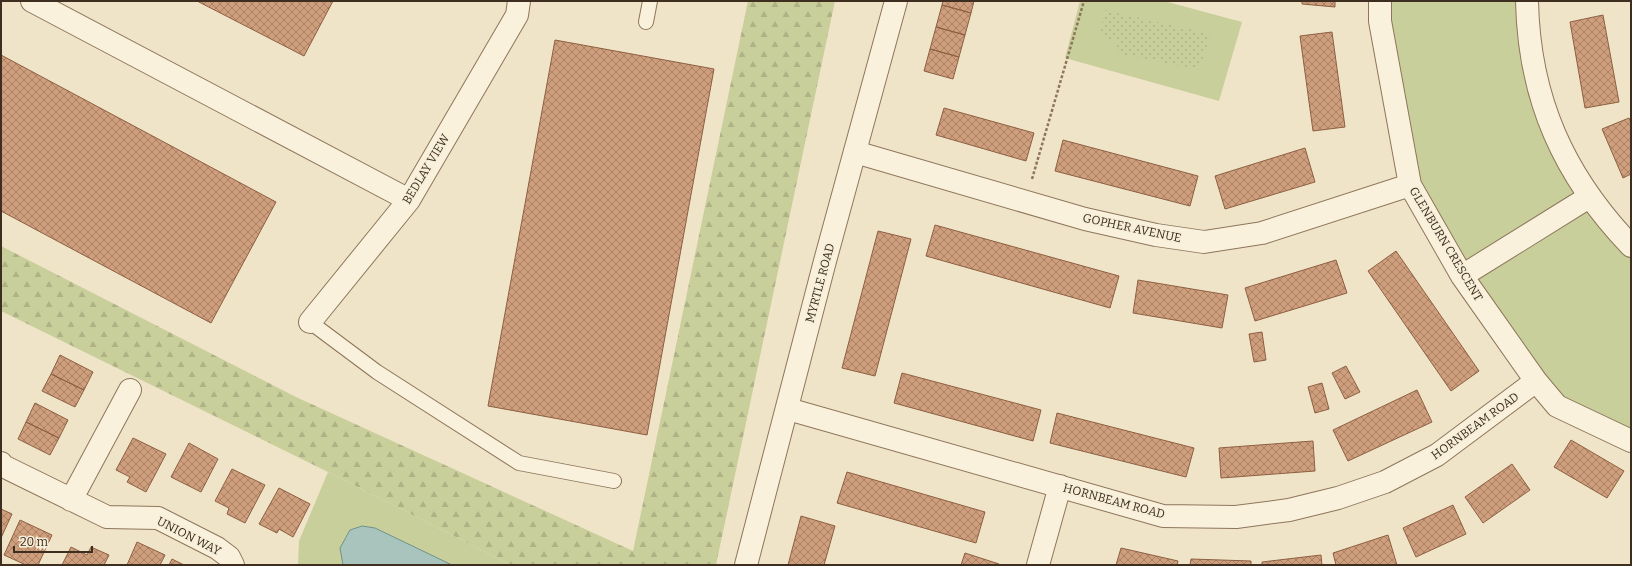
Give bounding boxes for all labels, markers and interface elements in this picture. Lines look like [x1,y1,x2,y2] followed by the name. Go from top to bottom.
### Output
[400,131,453,207] street label: BEDLAY VIEW
[1406,184,1486,304] street label: GLENBURN CRESCENT
[1081,211,1183,245] street label: GOPHER AVENUE
[803,242,837,324] street label: MYRTLE ROAD
[1428,390,1522,462] street label: HORNBEAM ROAD
[1062,481,1166,521] street label: HORNBEAM ROAD
[155,514,224,558] street label: UNION WAY
[14,528,92,554] scale bar
[20,535,49,549] text: 20 m

